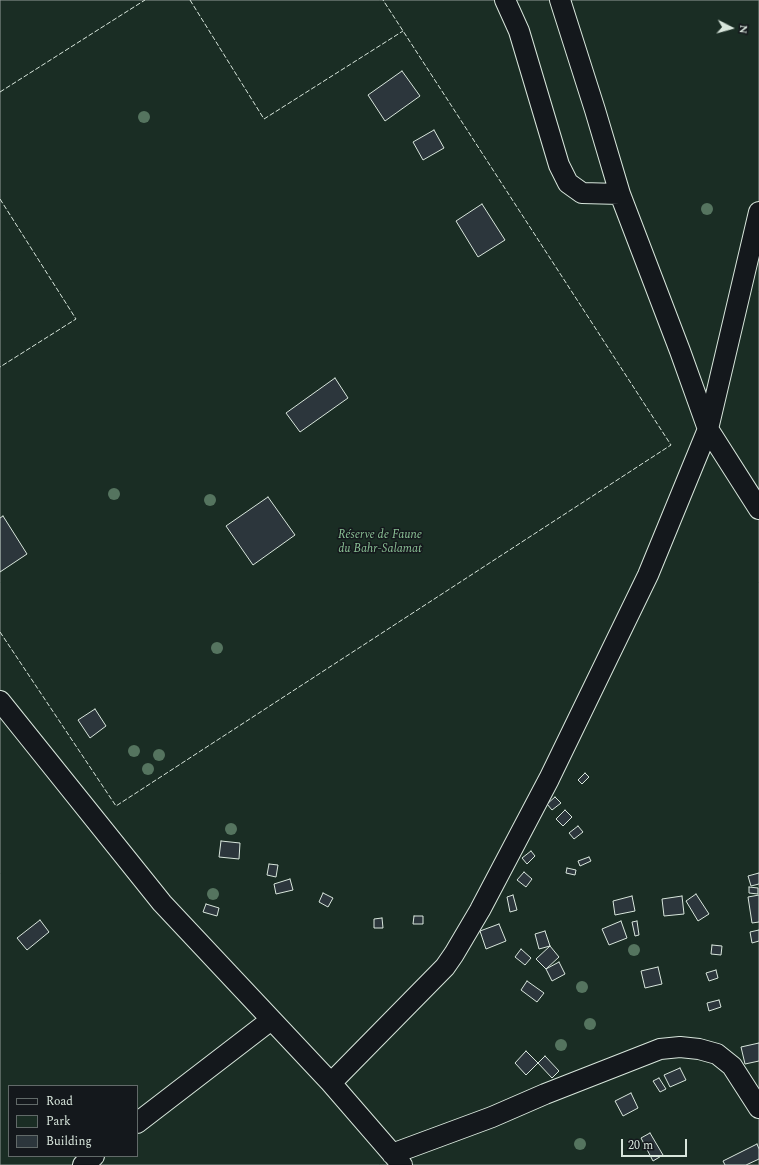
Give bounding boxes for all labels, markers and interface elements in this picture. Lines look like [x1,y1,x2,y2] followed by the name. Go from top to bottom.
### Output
[711,8,751,48] north arrow
[735,24,752,35] text: N
[338,529,422,557] park label: Réserve de Faune du Bahr-Salamat
[8,1085,138,1157] legend
[46,1092,73,1111] text: Road
[46,1112,71,1131] text: Park
[623,1131,689,1157] scale bar
[46,1132,92,1151] text: Building
[628,1136,653,1155] text: 20 m

